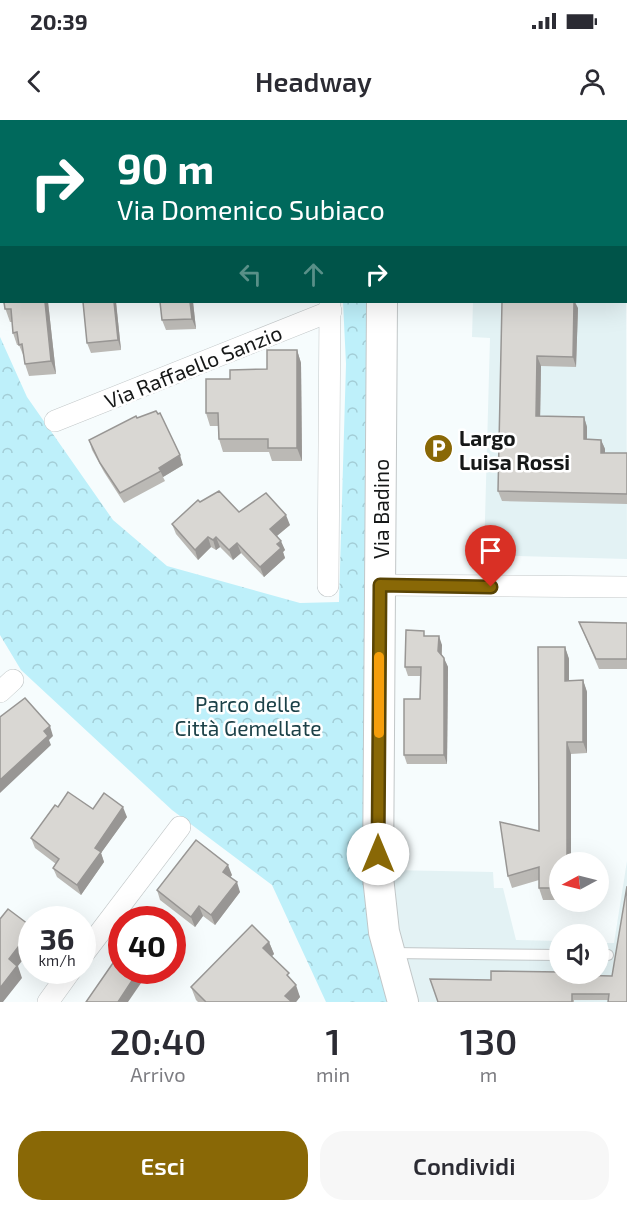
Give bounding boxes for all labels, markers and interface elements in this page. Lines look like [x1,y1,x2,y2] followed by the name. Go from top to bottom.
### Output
[30,8,88,34] text: 20:39
[18,65,51,98] icon: back
[255,65,372,97] text: Headway
[576,65,609,98] icon: person
[117,142,214,192] text: 90 m
[18,144,96,222] icon: right
[117,193,385,225] text: Via Domenico Subiaco
[234,258,267,291] icon: left
[297,258,330,291] icon: ahead
[360,258,393,291] icon: right
[101,319,285,413] street label: Via Raffaello Sanzio
[459,425,570,474] place label: Largo Luisa Rossi
[422,433,454,465] parking icon: Largo Luisa Rossi
[368,459,393,559] street label: Via Badino
[465,525,516,587] pin
[474,534,507,567] icon: arrive
[175,691,321,740] park label: Parco delle Città Gemellate
[346,822,410,886] position arrow
[549,852,609,912] north arrow
[549,852,609,984] map controls
[108,906,186,984] speed limit sign: 40
[40,920,74,956] text: 36
[549,924,609,984] button: sound
[38,951,76,969] text: km/h
[110,1019,206,1062] text: 20:40
[326,1019,341,1062] text: 1
[460,1019,517,1062] text: 130
[130,1062,186,1086] text: Arrivo
[316,1062,350,1086] text: min
[480,1062,497,1086] text: m
[18,1131,308,1200] button: Esci
[320,1131,609,1200] button: Condividi

